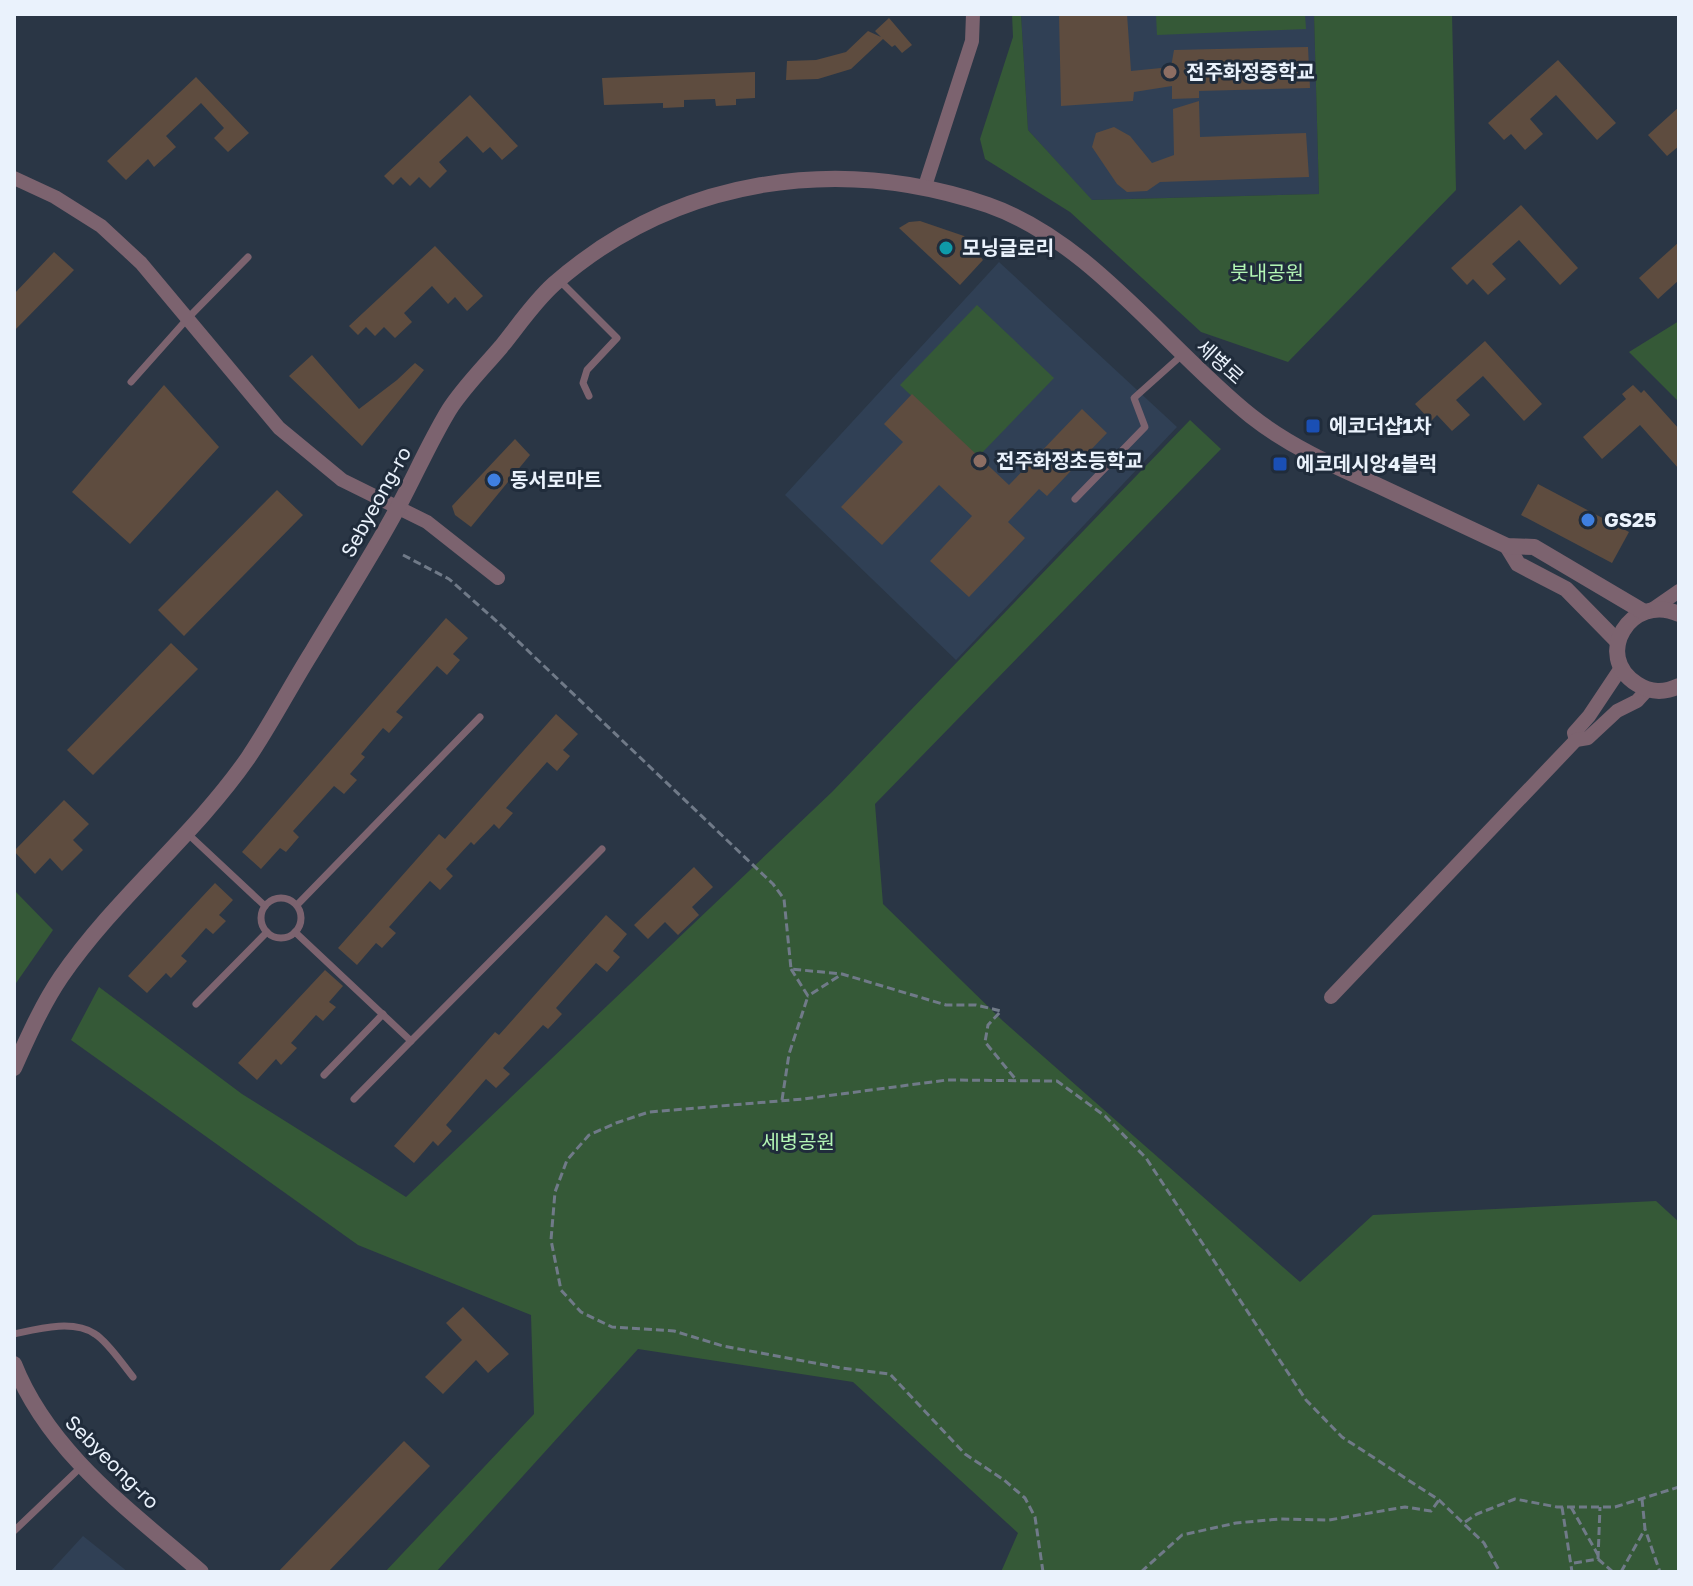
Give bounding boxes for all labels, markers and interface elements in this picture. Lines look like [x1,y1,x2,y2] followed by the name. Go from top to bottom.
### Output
[1186,59,1315,83] place label: 전주화정중학교
[1161,63,1179,81] marker: 전주화정중학교
[962,235,1054,259] place label: 모닝글로리
[937,239,955,257] marker: 모닝글로리
[1230,260,1304,284] park label: 붓내공원
[1192,334,1249,389] street label: 세병로
[1329,413,1432,437] place label: 에코더샵1차
[1304,417,1322,435] marker: 에코더샵1차
[335,442,415,561] street label: Sebyeong-ro
[996,448,1143,472] place label: 전주화정초등학교
[1296,451,1437,475] place label: 에코데시앙4블럭
[971,452,989,470] marker: 전주화정초등학교
[1271,455,1289,473] marker: 에코데시앙4블럭
[510,467,602,491] place label: 동서로마트
[485,471,503,489] marker: 동서로마트
[1604,507,1657,531] place label: GS25
[1579,511,1597,529] marker: GS25
[761,1129,835,1153] park label: 세병공원
[61,1409,165,1513] street label: Sebyeong-ro

